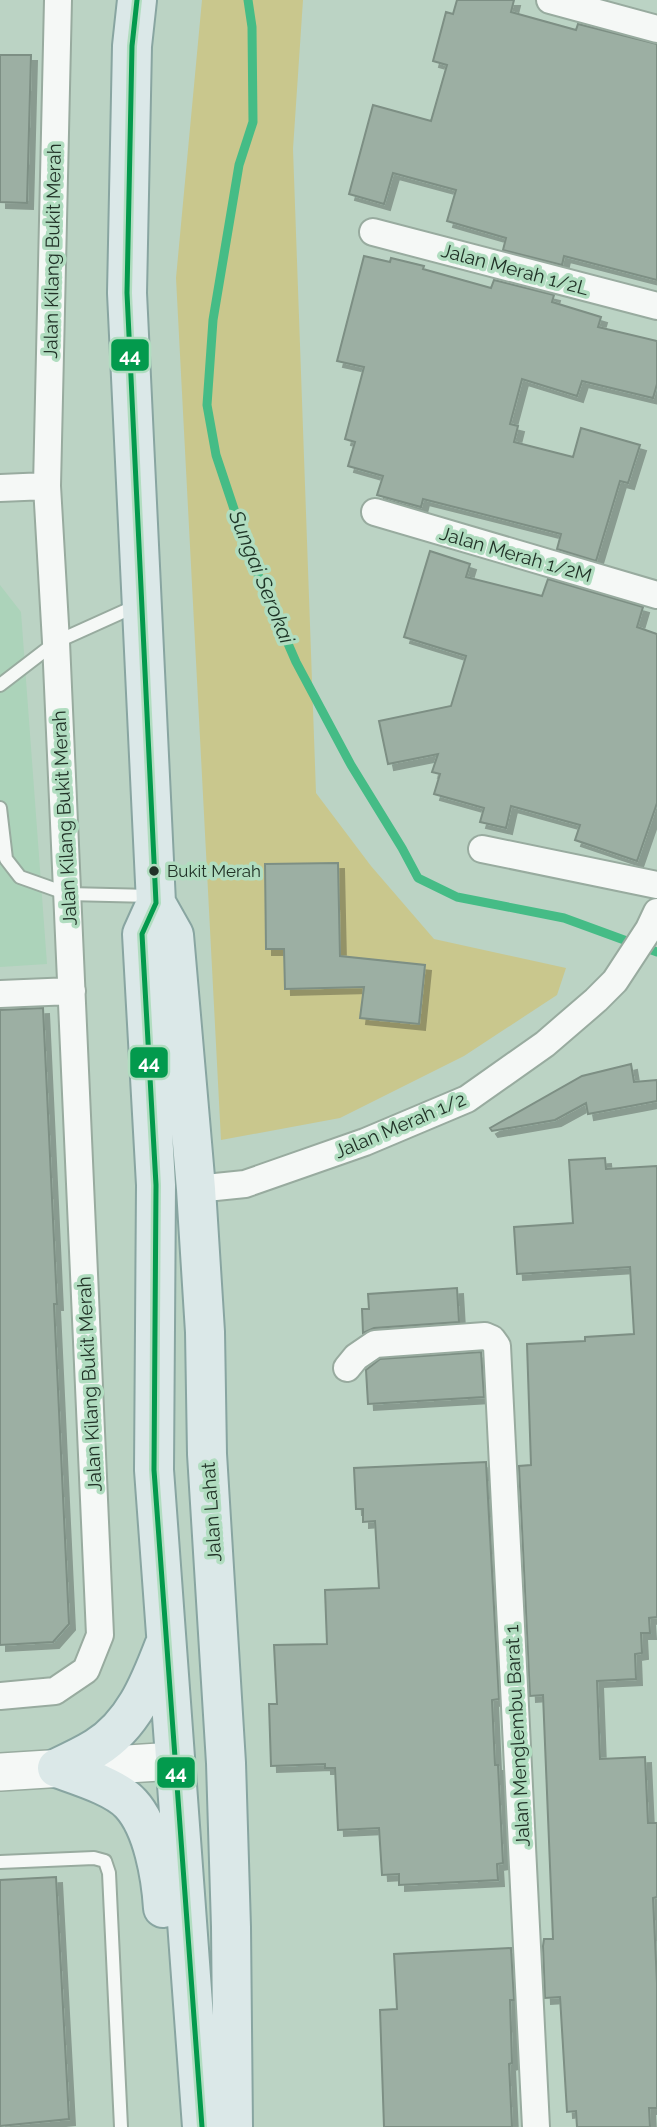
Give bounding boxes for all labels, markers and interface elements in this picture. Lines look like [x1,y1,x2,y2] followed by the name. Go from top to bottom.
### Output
[39,143,65,359] street label: Jalan Kilang Bukit Merah
[439,239,591,299] street label: Jalan Merah 1/2L
[110,338,150,372] line badge: 44
[119,344,141,366] text: 44
[224,506,300,648] water label: Sungai Serokai
[437,522,595,586] street label: Jalan Merah 1/2M
[47,710,81,926] street label: Jalan Kilang Bukit Merah
[167,861,261,881] place label: Bukit Merah
[147,864,161,878] marker: Bukit Merah
[129,1046,169,1079] line badge: 44
[138,1051,160,1073] text: 44
[331,1087,469,1163] street label: Jalan Merah 1/2
[72,1276,106,1492] street label: Jalan Kilang Bukit Merah
[196,1461,225,1563] street label: Jalan Lahat
[500,1624,534,1848] street label: Jalan Menglembu Barat 1
[156,1756,196,1789] line badge: 44
[165,1761,187,1783] text: 44

